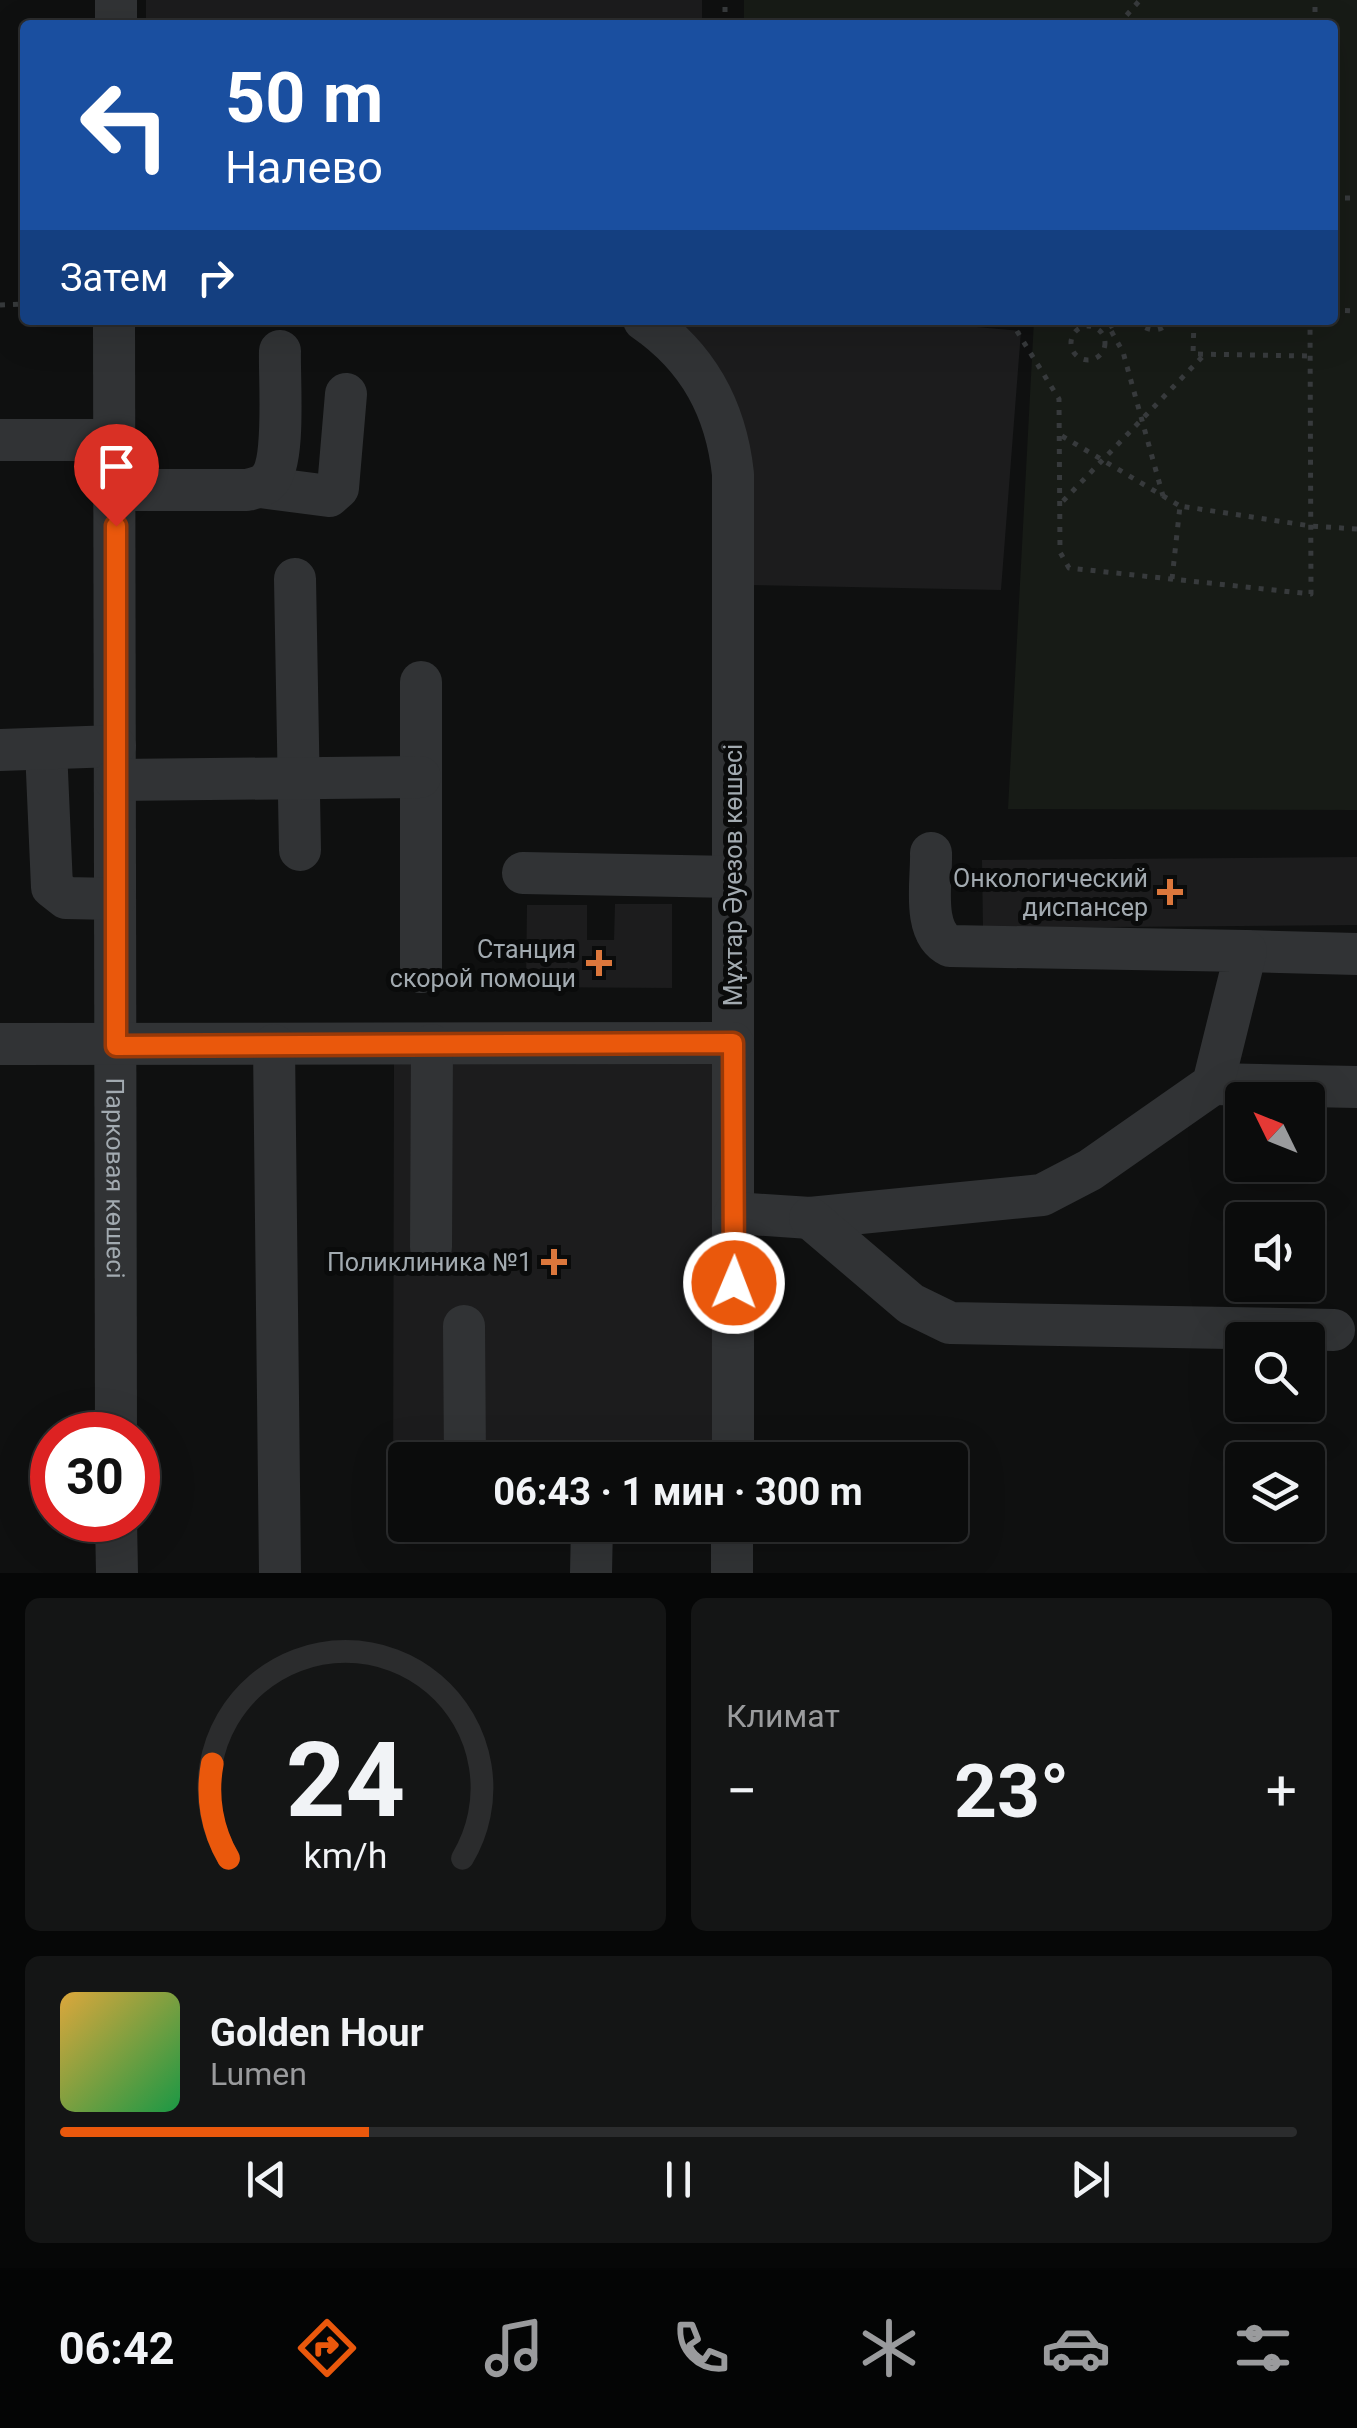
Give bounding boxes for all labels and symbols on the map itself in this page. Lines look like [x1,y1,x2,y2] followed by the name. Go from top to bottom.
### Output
[74,424,159,527] pin
[719,744,748,1006] street label: Мұхтар Әуезов көшесі
[953,864,1148,922] place label: Онкологический диспансер
[1157,879,1183,905] marker: Онкологический диспансер
[390,935,576,993] place label: Станция скорой помощи
[586,950,612,976] marker: Станция скорой помощи
[101,1077,130,1279] street label: Парковая көшесі
[1225,1082,1325,1182] north arrow
[682,1231,786,1335] position arrow
[327,1248,532,1277] place label: Поликлиника №1
[541,1249,567,1275] marker: Поликлиника №1
[30,1412,160,1542] speed limit sign: 30

